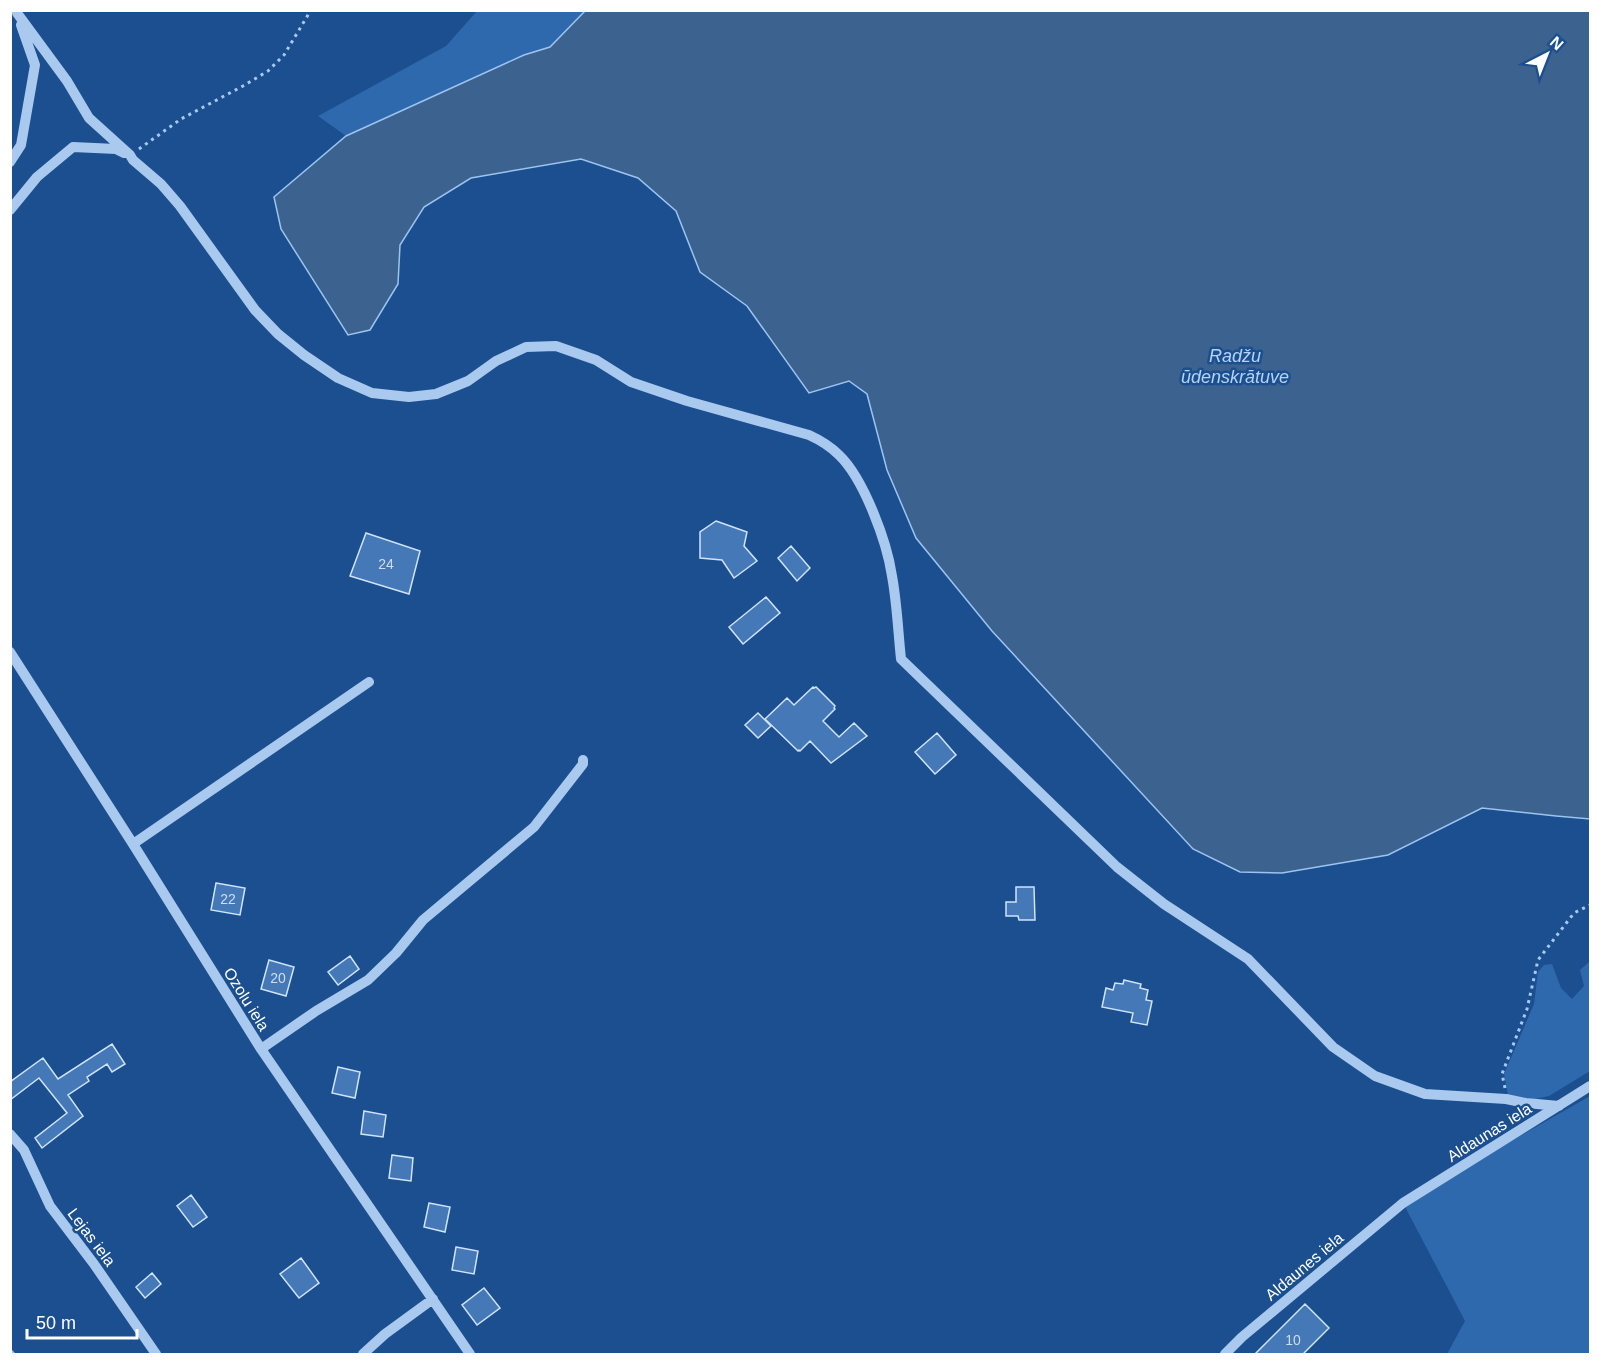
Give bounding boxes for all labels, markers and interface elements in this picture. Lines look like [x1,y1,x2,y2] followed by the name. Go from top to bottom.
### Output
[1517,24,1577,84] north arrow
[1547,33,1567,53] text: N
[1181,346,1289,387] water label: Radžu ūdenskrātuve
[378,556,394,572] house number: 24
[220,891,236,907] house number: 22
[221,965,273,1034] street label: Ozolu iela
[270,970,286,986] house number: 20
[1444,1100,1535,1165] street label: Aldaunas iela
[64,1205,119,1269] street label: Lejas iela
[1262,1229,1347,1304] street label: Aldaunes iela
[27,1302,136,1340] scale bar
[36,1313,76,1333] text: 50 m
[1285,1332,1301,1348] house number: 10

